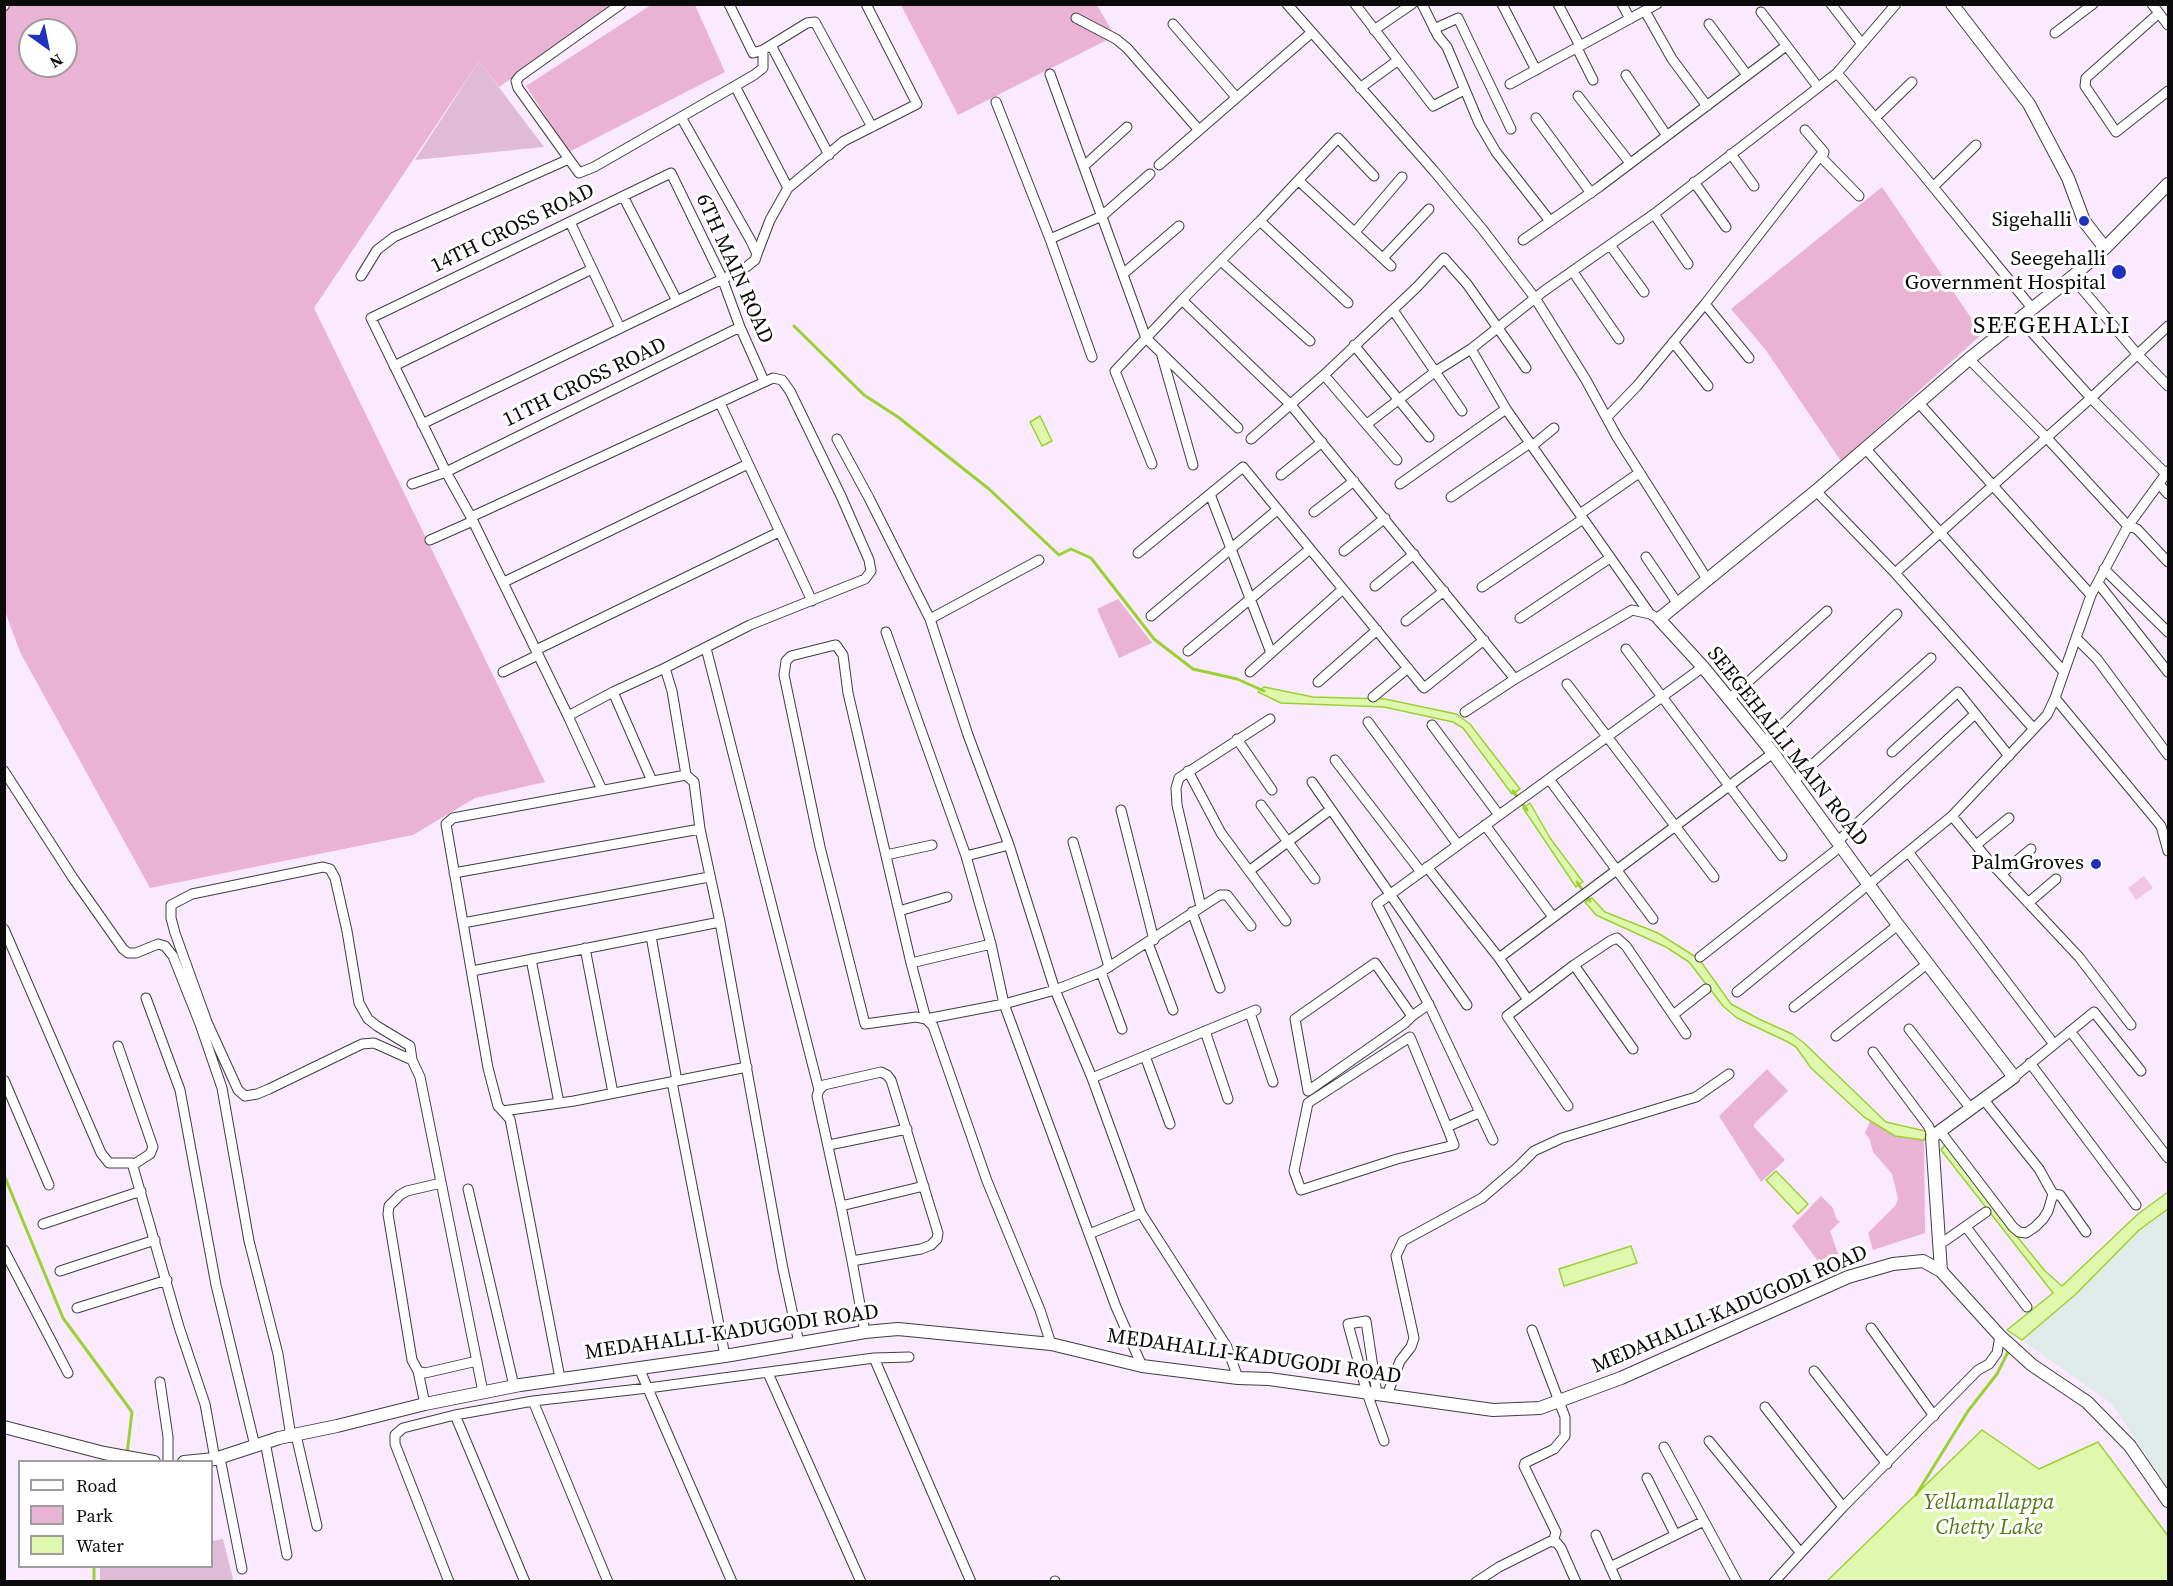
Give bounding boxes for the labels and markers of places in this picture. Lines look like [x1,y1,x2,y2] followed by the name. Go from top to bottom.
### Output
[1992,208,2072,234] place label: Sigehalli
[2077,214,2091,228] marker: Sigehalli
[1905,247,2106,297] place label: Seegehalli Government Hospital
[2110,263,2128,281] marker: Seegehalli Government Hospital
[1971,851,2084,877] place label: PalmGroves
[2089,857,2103,871] marker: PalmGroves

